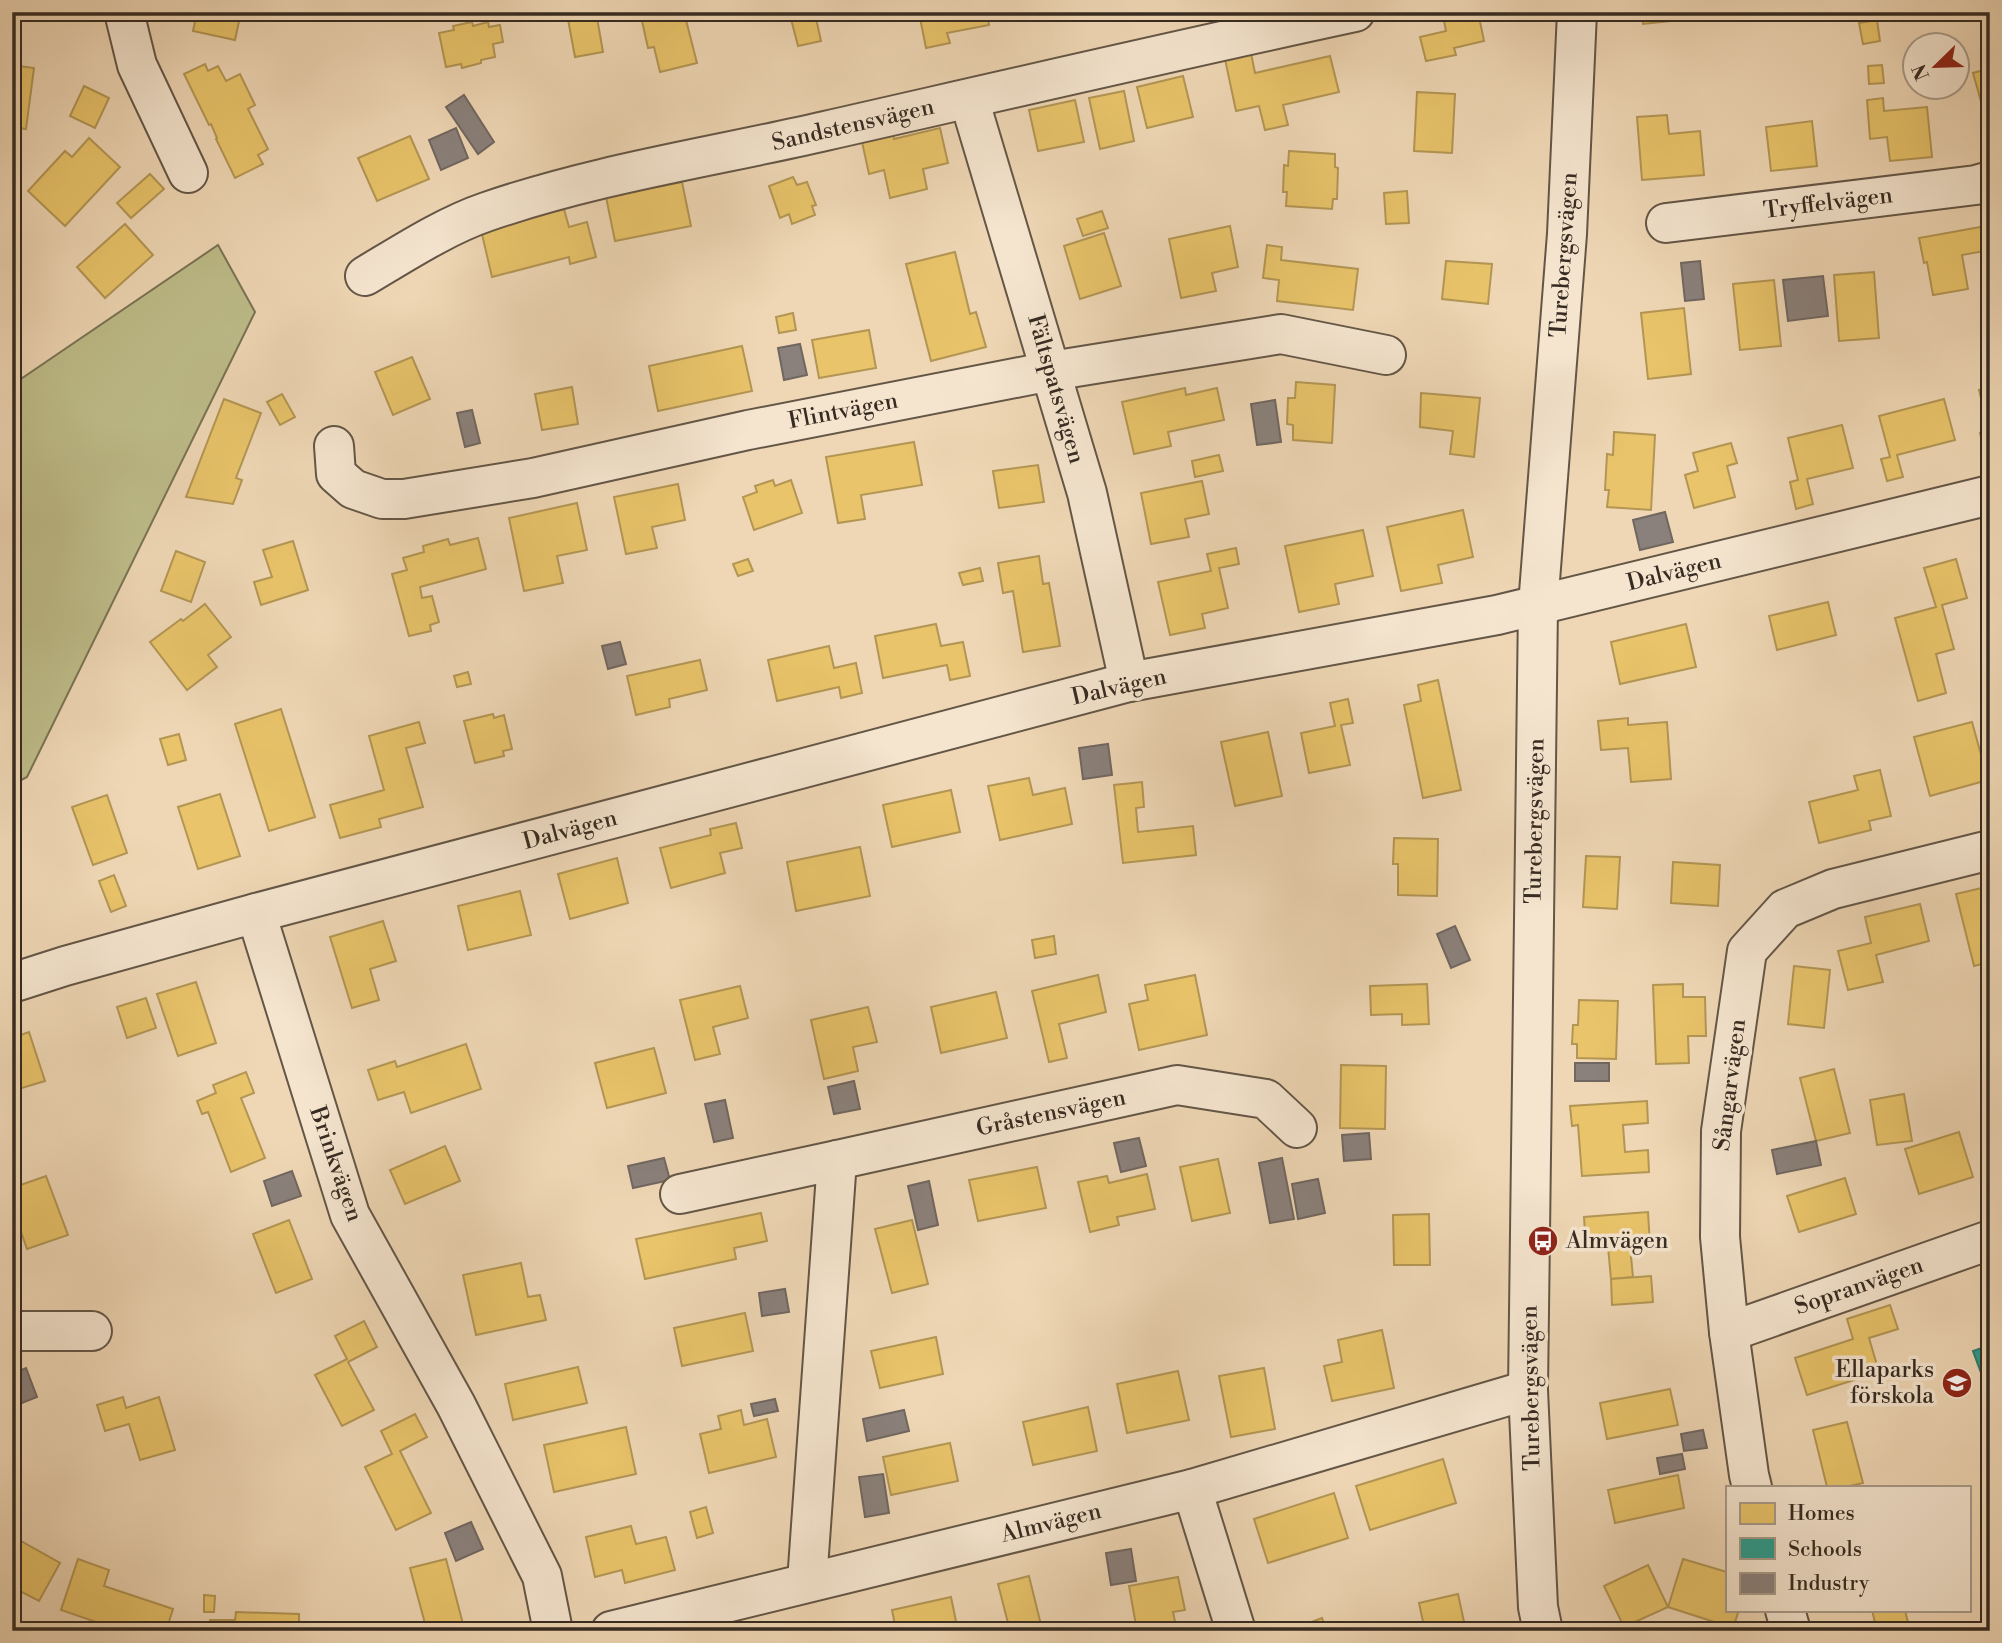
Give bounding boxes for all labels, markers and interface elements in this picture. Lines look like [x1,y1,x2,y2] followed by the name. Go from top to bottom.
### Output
[1900,32,1970,102] north arrow
[1907,61,1935,84] text: N
[769,93,937,157] street label: Sandstensvägen
[1544,171,1584,339] street label: Turebergsvägen
[1762,181,1895,225] street label: Tryffelvägen
[1021,311,1091,467] street label: Fältspatsvägen
[786,387,901,435] street label: Flintvägen
[1624,547,1724,597] street label: Dalvägen
[1069,662,1169,711] street label: Dalvägen
[1520,738,1550,904] street label: Turebergsvägen
[520,804,620,856] street label: Dalvägen
[1708,1017,1752,1153] street label: Sångarvägen
[974,1083,1129,1143] street label: Gråstensvägen
[303,1102,369,1225] street label: Brinkvägen
[1526,1224,1560,1258] bus stop icon: Almvägen
[1565,1227,1669,1255] place label: Almvägen
[1791,1251,1927,1321] street label: Sopranvägen
[1516,1305,1546,1471] street label: Turebergsvägen
[1835,1356,1934,1410] place label: Ellaparks förskola
[1940,1366,1974,1400] school or university icon: Ellaparks förskola
[1726,1486,1970,1612] legend
[997,1497,1104,1549] street label: Almvägen
[1788,1501,1855,1527] text: Homes
[1788,1537,1862,1563] text: Schools
[1788,1571,1870,1597] text: Industry

